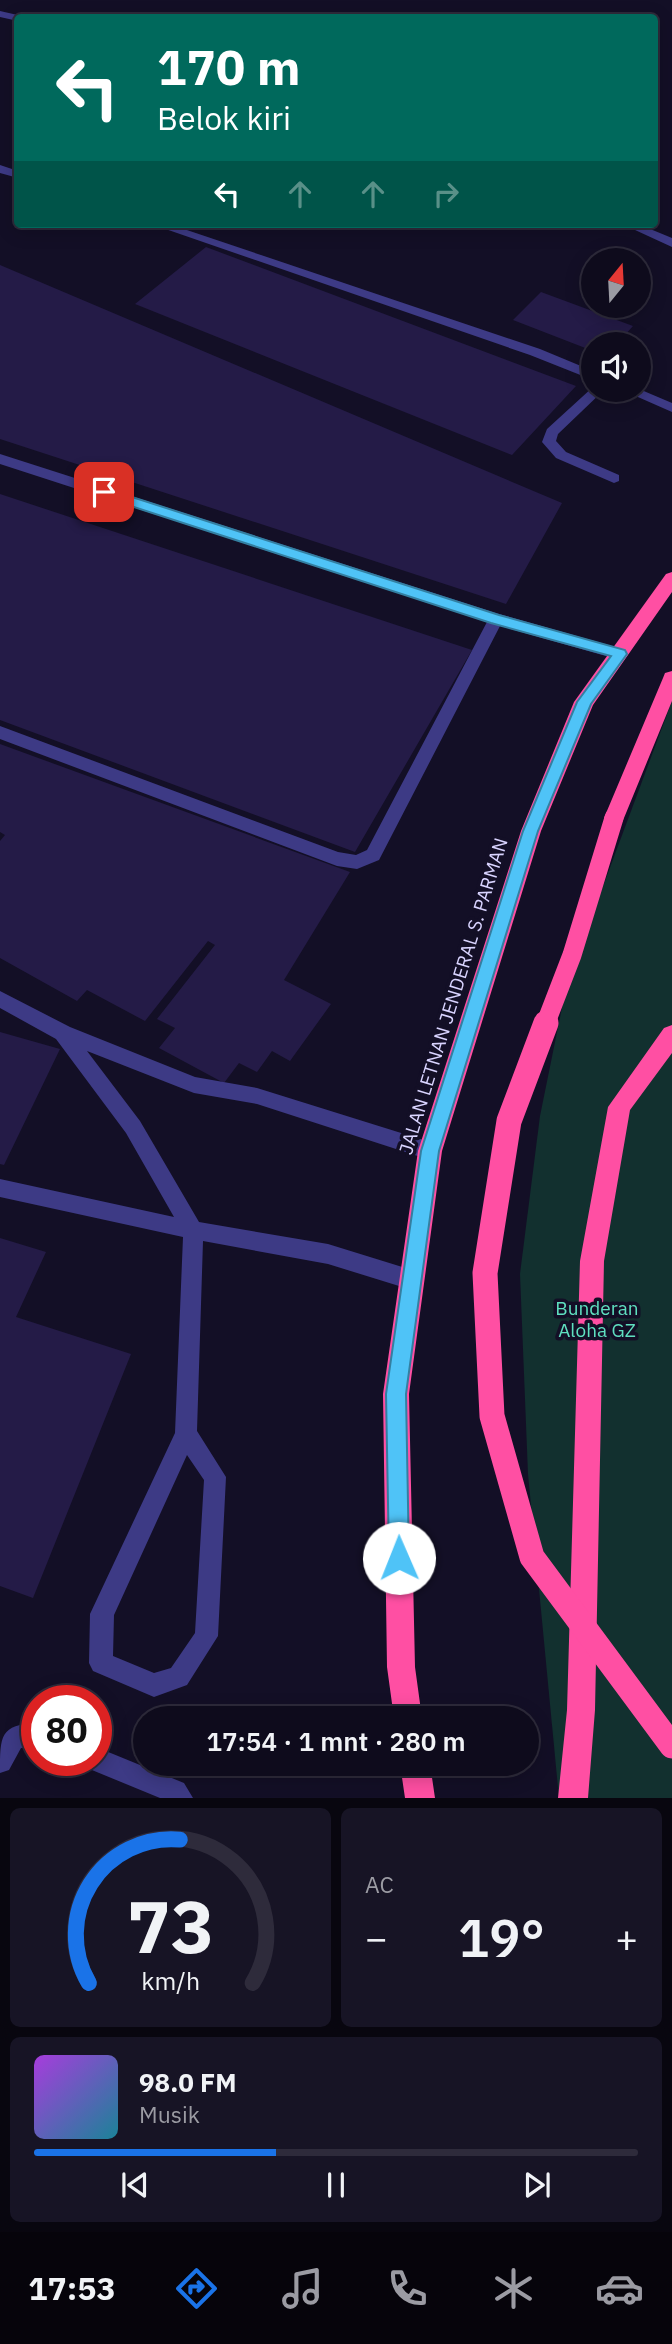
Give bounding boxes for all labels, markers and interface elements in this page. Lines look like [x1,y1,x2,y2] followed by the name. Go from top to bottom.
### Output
[157,35,301,98] text: 170 m
[42,42,133,133] icon: left
[157,97,291,139] text: Belok kiri
[208,175,246,213] icon: left
[281,175,319,213] icon: ahead
[354,175,392,213] icon: ahead
[427,175,465,213] icon: right
[581,248,651,318] north arrow
[581,248,651,402] map controls
[581,332,651,402] button: sound
[74,462,134,522] pin
[85,473,123,511] icon: arrive
[393,835,513,1157] street label: JALAN LETNAN JENDERAL S. PARMAN
[555,1296,639,1342] park label: Bunderan Aloha GZ
[362,1521,436,1595] position arrow
[21,1685,112,1776] speed limit sign: 80
[206,1724,466,1758] text: 17:54 · 1 mnt · 280 m
[365,1869,394,1899] text: AC
[127,1879,214,1974] text: 73
[458,1904,545,1971] text: 19°
[365,1913,388,1962] text: −
[615,1913,638,1962] text: +
[141,1964,200,1997] text: km/h
[139,2065,237,2099] text: 98.0 FM
[139,2099,200,2129] text: Musik
[116,2166,154,2204] icon: previous
[317,2166,355,2204] icon: pause
[518,2166,556,2204] icon: next
[172,2264,221,2313] icon: directions
[278,2264,327,2313] icon: music
[383,2264,432,2313] icon: phone
[489,2264,538,2313] icon: climate
[595,2264,644,2313] icon: car
[28,2267,116,2309] text: 17:53

